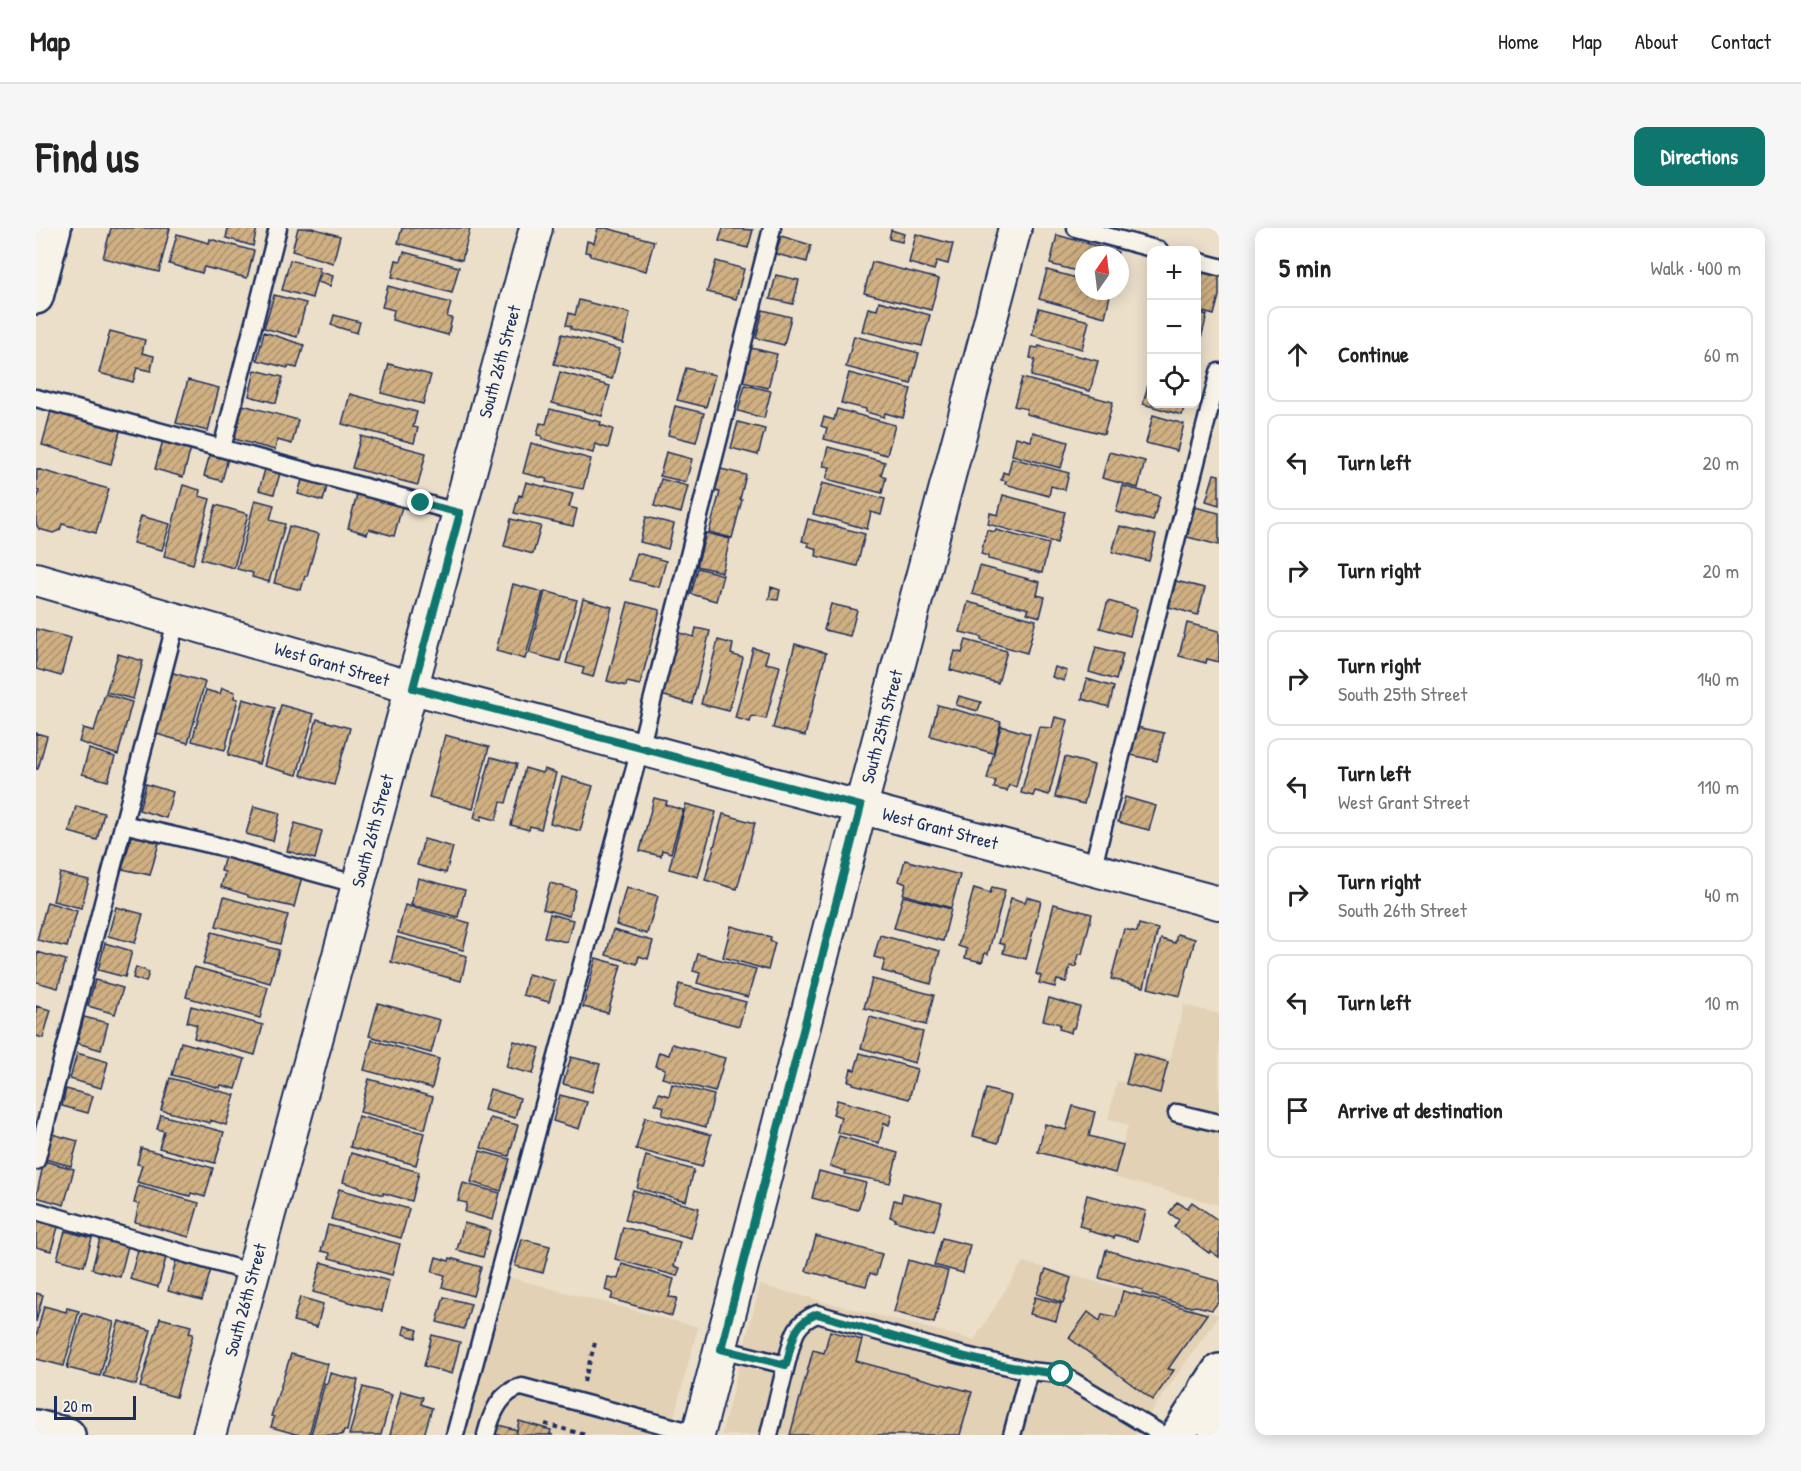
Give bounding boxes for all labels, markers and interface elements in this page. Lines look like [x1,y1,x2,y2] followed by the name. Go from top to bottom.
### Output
[30,22,70,60] text: Map
[1498,27,1539,56] text: Home
[1572,27,1602,56] text: Map
[1635,27,1678,56] text: About
[1711,27,1771,56] text: Contact
[1634,127,1765,186] button: Directions
[36,128,139,185] text: Find us
[1075,246,1129,300] north arrow
[1147,246,1201,408] map controls
[1147,246,1201,300] button: +
[1279,250,1331,285] text: 5 min
[1650,254,1741,281] text: Walk · 400 m
[1147,300,1201,354] button: −
[472,301,527,421] street label: South 26th Street
[1281,338,1314,371] icon: ahead
[1338,339,1409,369] text: Continue
[1704,341,1739,368] text: 60 m
[1147,354,1201,408] button: locate
[1281,446,1314,479] icon: left
[1338,447,1411,477] text: Turn left
[1702,449,1739,476] text: 20 m
[407,489,433,515] route end
[1281,554,1314,587] icon: right
[1338,555,1421,585] text: Turn right
[1702,557,1739,584] text: 20 m
[272,636,393,693] street label: West Grant Street
[1338,650,1421,680] text: Turn right
[1281,662,1314,695] icon: right
[1697,665,1739,692] text: 140 m
[855,666,909,786] street label: South 25th Street
[1338,680,1467,707] text: South 25th Street
[1338,758,1411,788] text: Turn left
[1281,770,1314,803] icon: left
[345,771,400,890] street label: South 26th Street
[1697,773,1739,800] text: 110 m
[1338,788,1470,815] text: West Grant Street
[880,801,1002,856] street label: West Grant Street
[1338,866,1421,896] text: Turn right
[1281,878,1314,911] icon: right
[1704,881,1739,908] text: 40 m
[1338,896,1467,923] text: South 26th Street
[1281,986,1314,1019] icon: left
[1338,987,1411,1017] text: Turn left
[1705,989,1739,1016] text: 10 m
[1281,1094,1314,1127] icon: arrive
[1338,1095,1503,1125] text: Arrive at destination
[218,1240,273,1359] street label: South 26th Street
[1047,1360,1073,1386] route start
[54,1393,136,1420] scale bar
[63,1395,92,1417] text: 20 m

